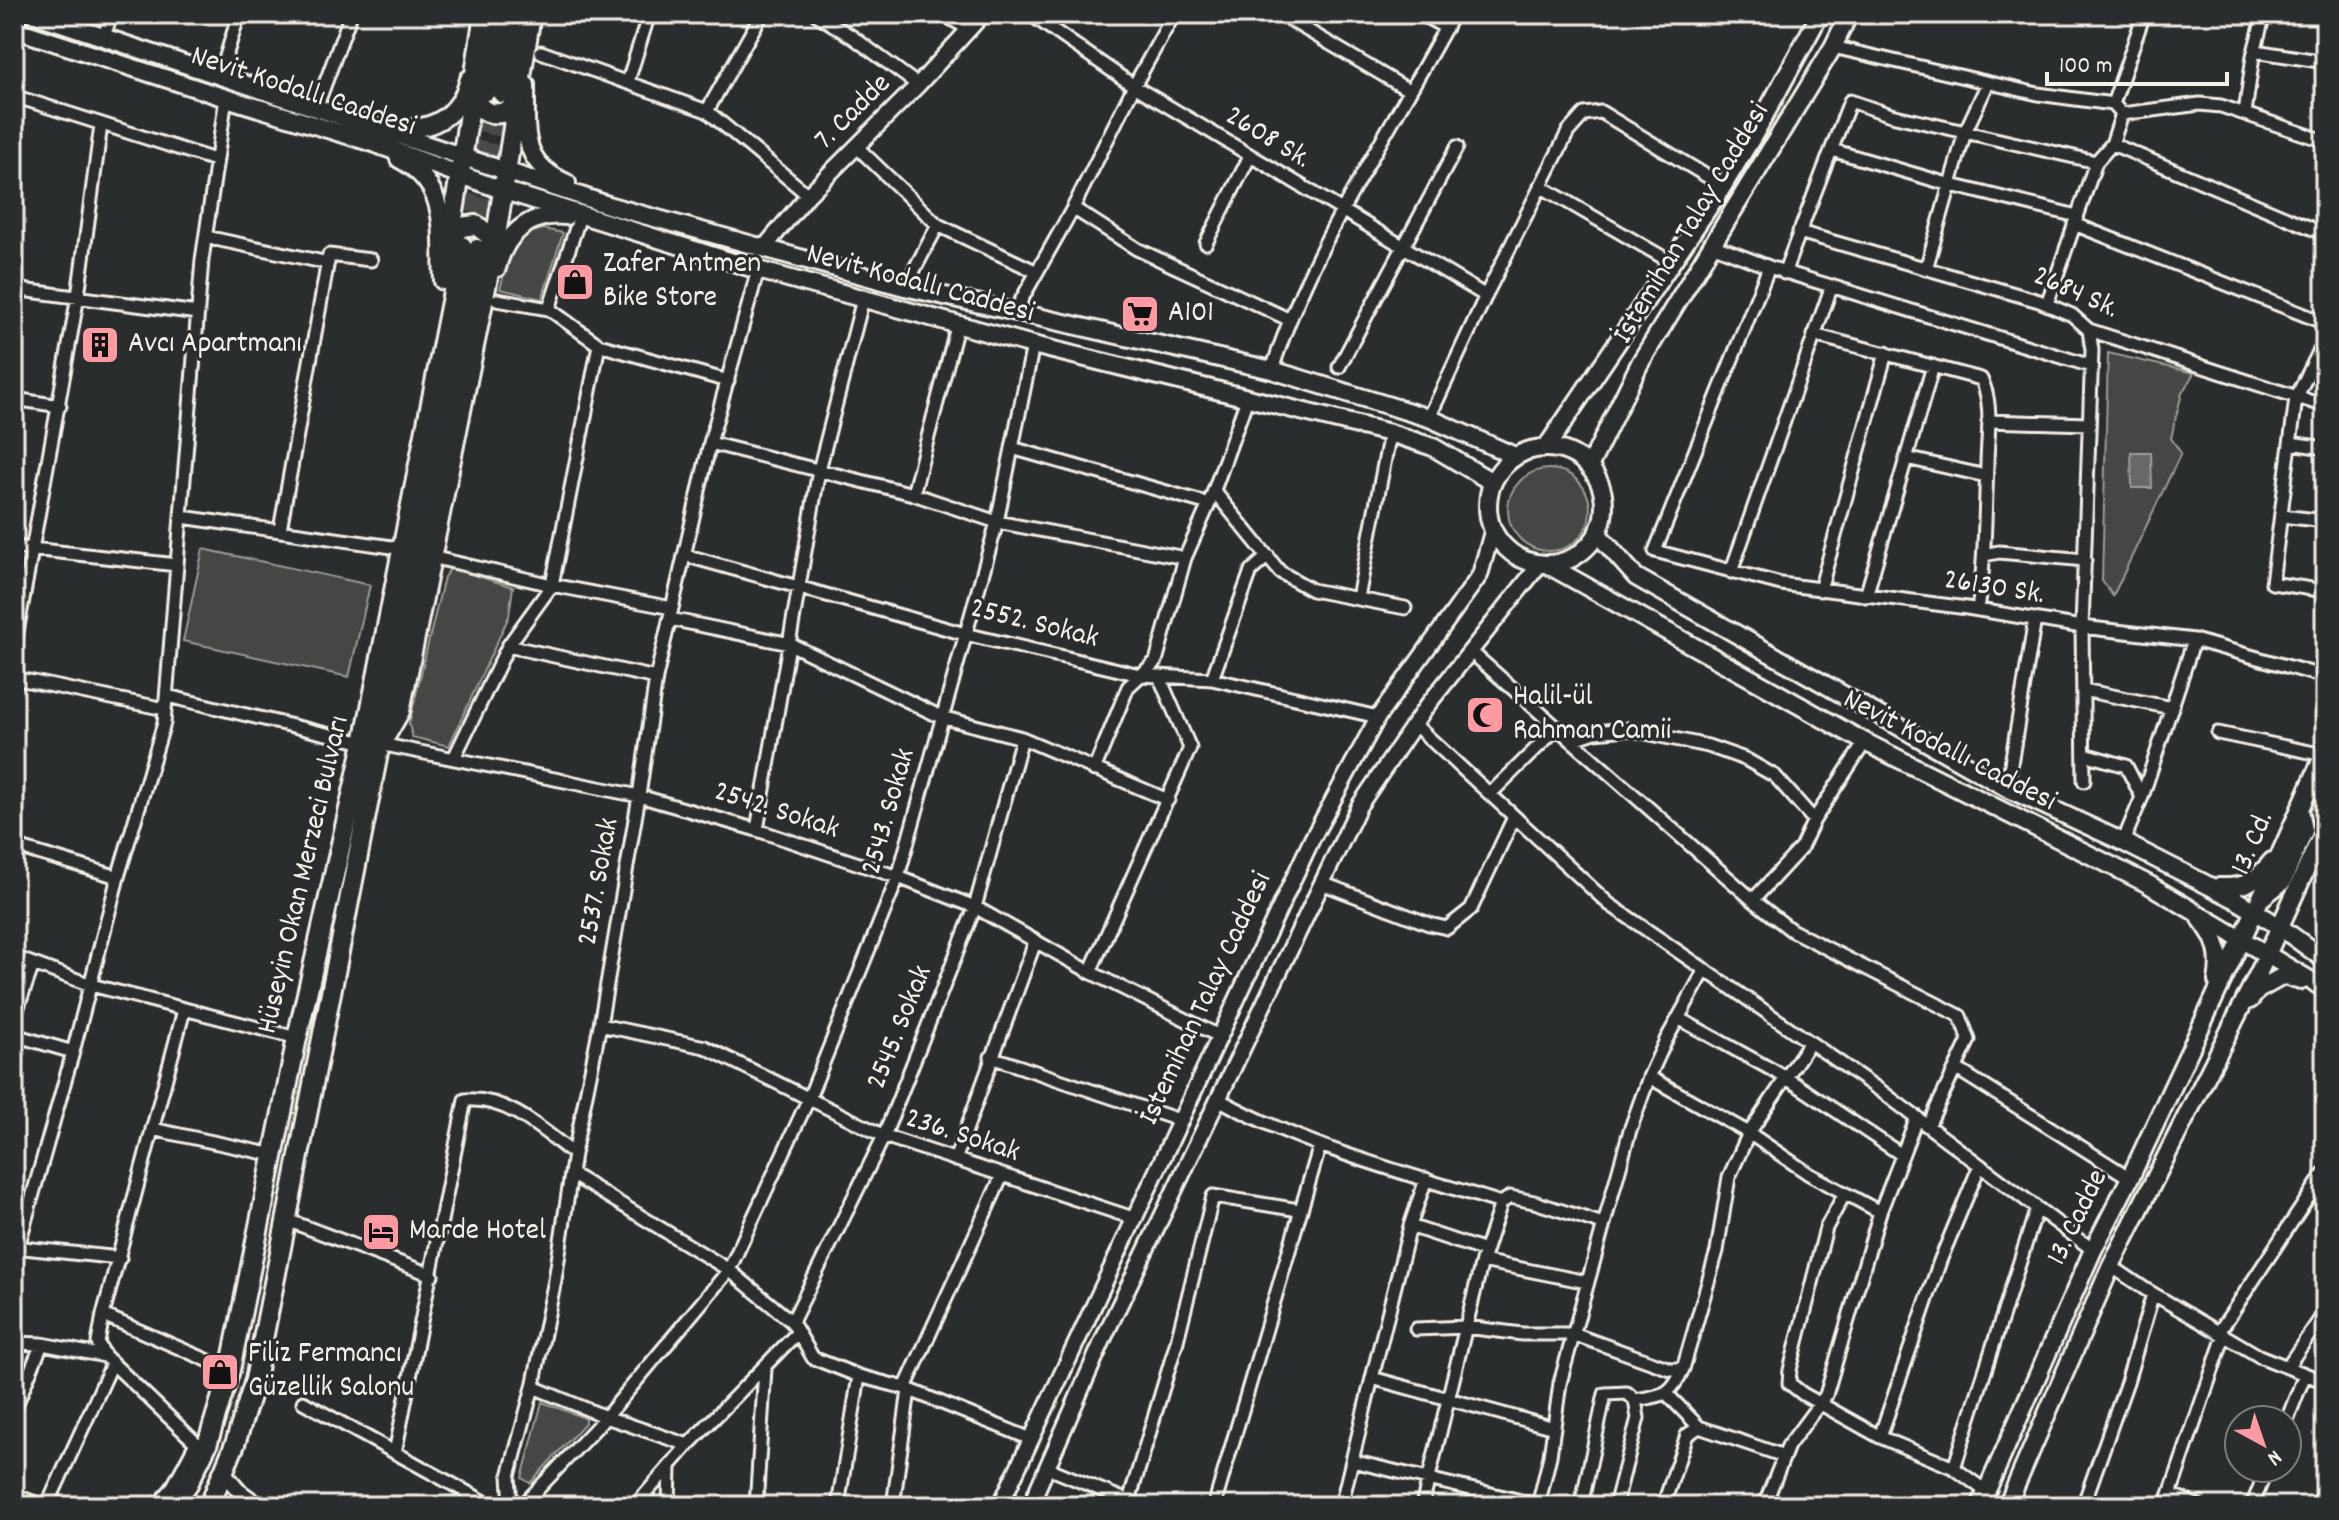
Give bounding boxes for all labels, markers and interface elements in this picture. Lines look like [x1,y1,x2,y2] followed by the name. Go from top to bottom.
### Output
[185,36,421,150] street label: Nevit Kodallı Caddesi
[2047,36,2227,86] scale bar
[2059,50,2112,84] text: 100 m
[806,65,902,161] street label: 7. Cadde
[1604,95,1782,353] street label: İstemihan Talay Caddesi
[1216,96,1318,182] street label: 2608 Sk.
[801,234,1039,336] street label: Nevit Kodallı Caddesi
[603,244,761,321] place label: Zafer Antmen Bike Store
[2025,256,2125,332] street label: 2684 Sk.
[554,261,596,303] shop icon: Zafer Antmen Bike Store
[1119,293,1161,335] supermarket icon: A101
[1168,293,1214,336] place label: A101
[79,324,121,366] building icon: Avcı Apartmanı
[128,324,302,367] place label: Avcı Apartmanı
[1941,560,2047,618] street label: 26130 Sk.
[965,588,1103,662] street label: 2552. Sokak
[1513,677,1671,754] place label: Halil-ül Rahman Camii
[1835,680,2063,824] street label: Nevit Kodallı Caddesi
[1464,694,1506,736] mosque icon: Halil-ül Rahman Camii
[247,712,363,1038] street label: Hüseyin Okan Merzeci Bulvarı
[851,744,929,880] street label: 2543. Sokak
[708,772,844,852] street label: 2542. Sokak
[2221,805,2287,883] street label: 13. Cd.
[568,815,632,949] street label: 2537. Sokak
[1129,865,1285,1133] street label: İstemihan Talay Caddesi
[857,959,945,1097] street label: 2545. Sokak
[899,1098,1025,1176] street label: 236. Sokak
[2037,1163,2121,1273] street label: 13. Cadde
[360,1211,402,1253] hotel icon: Marde Hotel
[409,1211,546,1254] place label: Marde Hotel
[248,1334,414,1411] place label: Filiz Fermancı Güzellik Salonu
[199,1351,241,1393] shop icon: Filiz Fermancı Güzellik Salonu
[2223,1404,2303,1484] north arrow
[2259,1441,2288,1472] text: N

